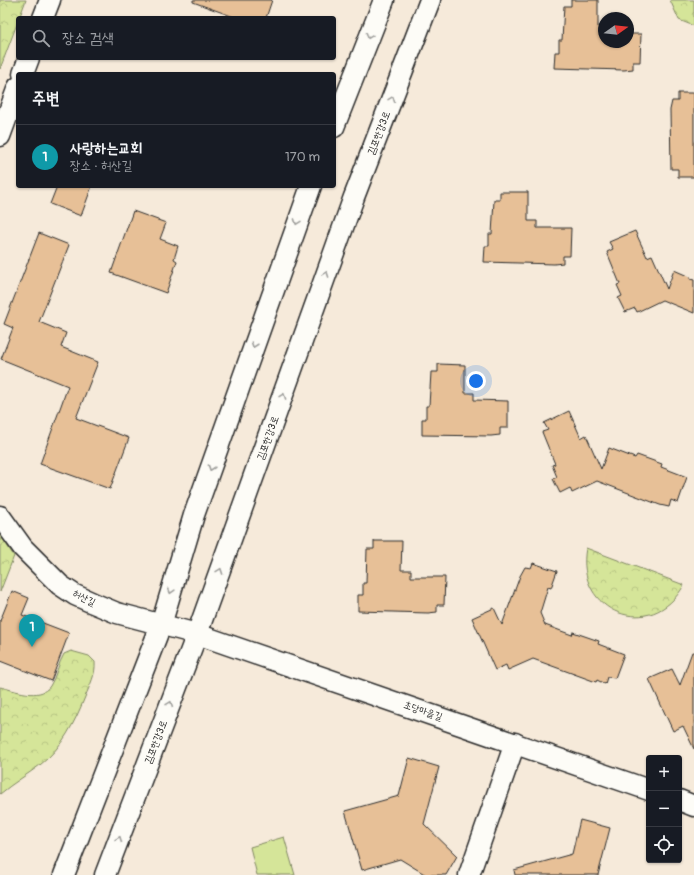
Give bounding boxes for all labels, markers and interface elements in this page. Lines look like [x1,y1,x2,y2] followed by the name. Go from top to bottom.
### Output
[598,12,634,48] north arrow
[16,16,336,60] search box
[30,27,52,49] icon: search
[62,29,114,48] text: 장소 검색
[366,33,374,40] one-way arrow
[32,88,59,109] text: 주변
[387,96,395,103] one-way arrow
[365,109,393,157] street label: 김포한강3로
[70,139,142,158] text: 사랑하는교회
[42,149,48,165] text: 1
[285,149,320,165] text: 170 m
[70,158,132,174] text: 장소 · 허산길
[293,219,301,226] one-way arrow
[322,270,330,277] one-way arrow
[250,341,258,348] one-way arrow
[466,371,486,391] your location
[278,392,286,399] one-way arrow
[255,414,281,462] street label: 김포한강3로
[207,464,215,471] one-way arrow
[215,568,223,575] one-way arrow
[71,587,97,609] street label: 허산길
[167,588,176,595] one-way arrow
[19,614,45,647] pin: 1
[402,699,444,723] street label: 초당마을길
[166,701,174,708] one-way arrow
[142,718,170,766] street label: 김포한강3로
[646,755,682,863] map controls
[646,755,682,791] button: +
[646,791,682,827] button: −
[646,827,682,863] button: locate
[114,835,122,842] one-way arrow

